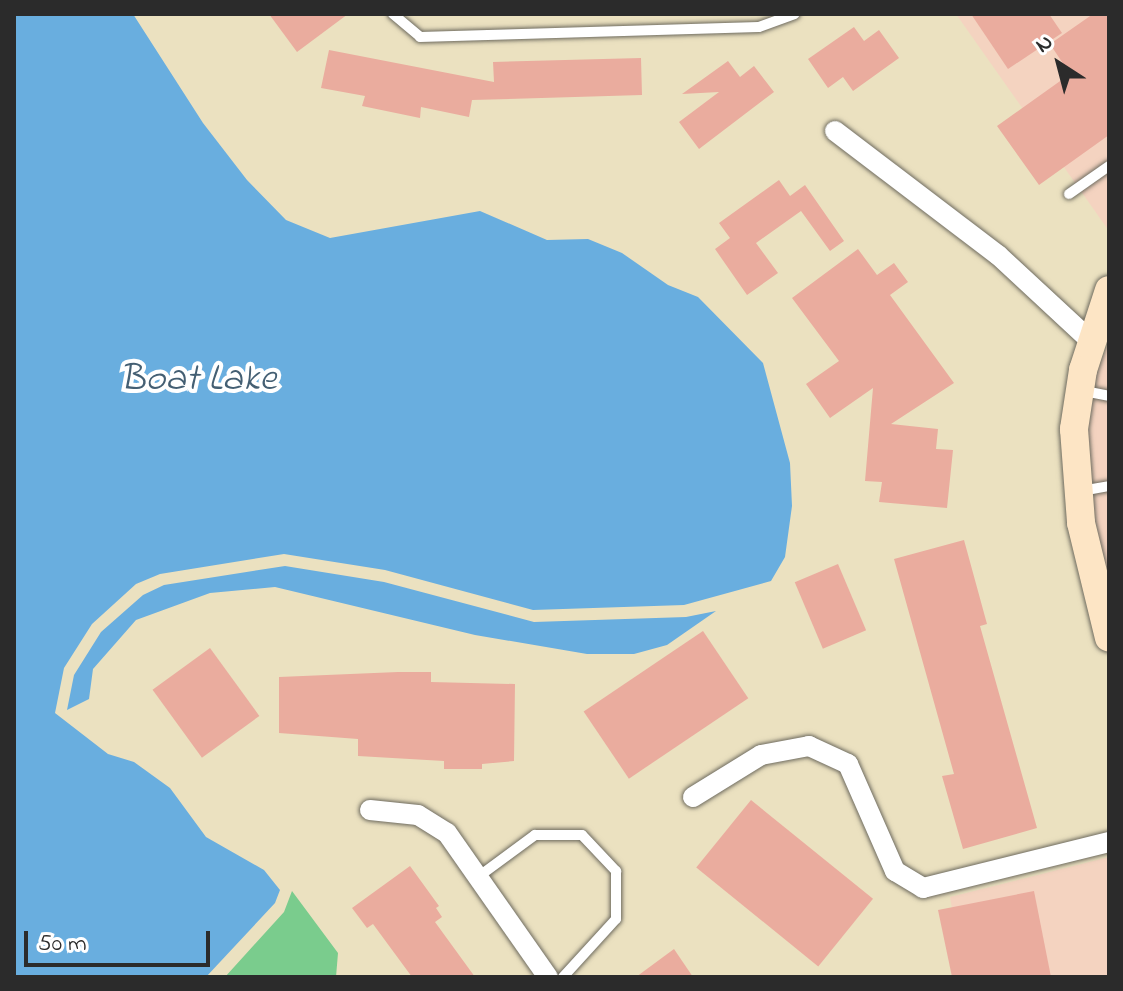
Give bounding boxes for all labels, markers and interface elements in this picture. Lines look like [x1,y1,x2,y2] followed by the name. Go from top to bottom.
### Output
[1019,24,1099,104] north arrow
[1029,27,1060,62] text: N
[120,358,276,404] water label: Boat Lake
[28,915,214,965] scale bar
[38,927,87,962] text: 50 m

